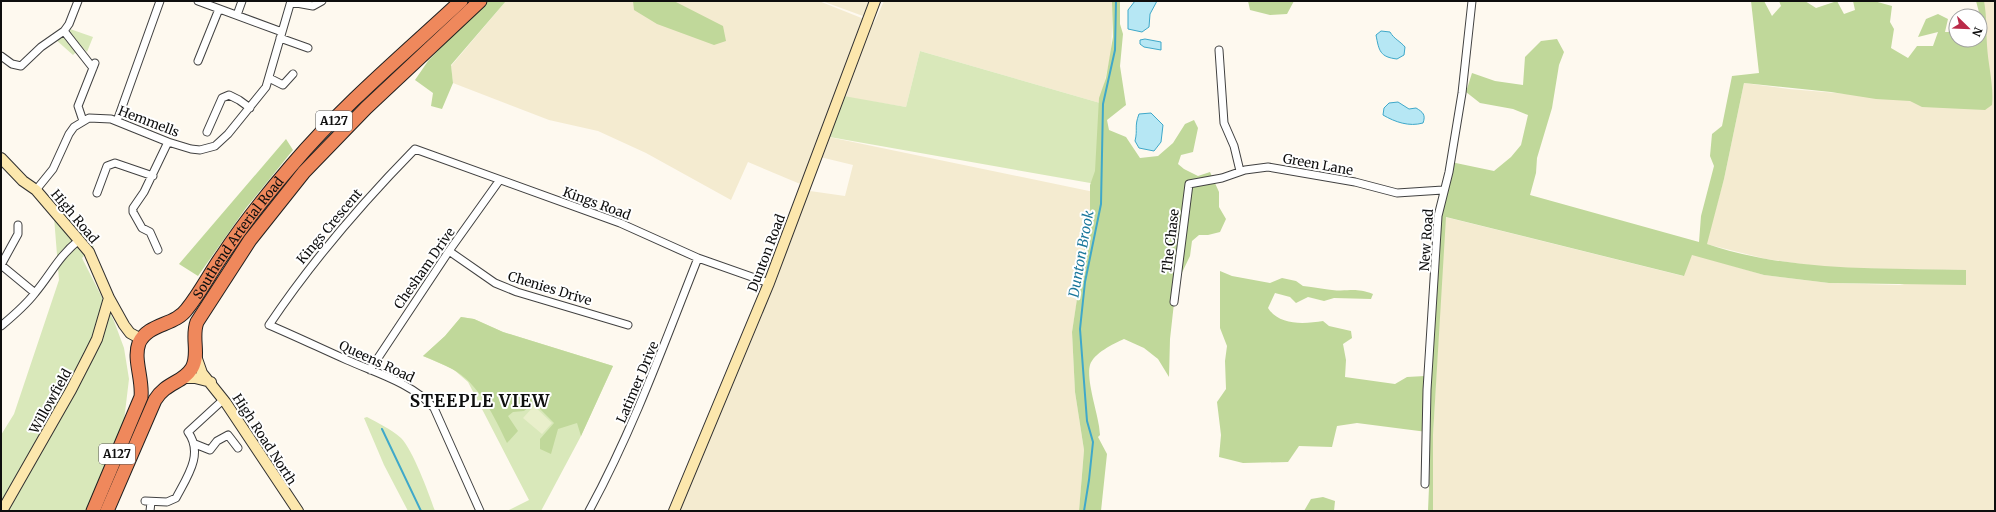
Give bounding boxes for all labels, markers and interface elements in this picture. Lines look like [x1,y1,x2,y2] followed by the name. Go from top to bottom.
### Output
[1948,8,1988,48] north arrow
[1969,25,1985,39] text: N
[116,102,182,141] street label: Hemmells
[316,111,352,131] road number: A127
[1281,150,1355,179] street label: Green Lane
[189,173,288,302] street label: Southend Arterial Road
[561,183,633,224] street label: Kings Road
[293,185,366,267] street label: Kings Crescent
[47,186,102,247] street label: High Road
[1158,208,1183,274] street label: The Chase
[1416,208,1437,272] street label: New Road
[1064,209,1098,300] water label: Dunton Brook
[744,212,789,295] street label: Dunton Road
[390,224,459,312] street label: Chesham Drive
[506,268,594,309] street label: Chenies Drive
[336,337,417,386] street label: Queens Road
[613,339,662,426] street label: Latimer Drive
[25,366,75,438] street label: Willowfield
[229,390,301,488] street label: High Road North
[410,390,550,412] district label: STEEPLE VIEW
[99,444,135,464] road number: A127

